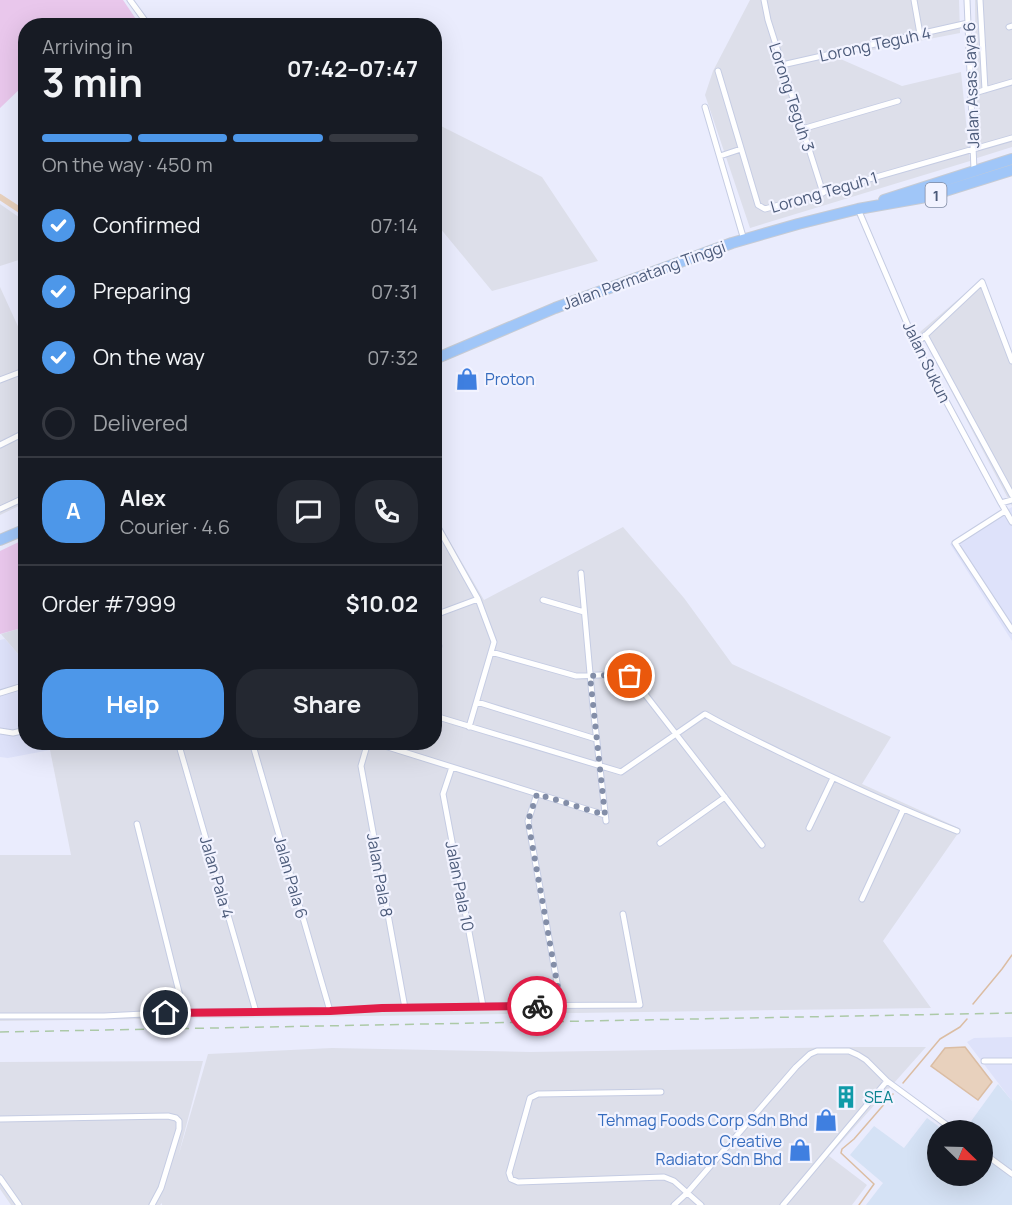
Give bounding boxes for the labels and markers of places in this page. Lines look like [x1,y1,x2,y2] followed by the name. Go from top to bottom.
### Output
[454,366,480,392] shop icon: Proton
[485,368,535,390] place label: Proton
[604,650,655,701] pin
[140,987,191,1038] pin
[833,1084,859,1110] building icon: SEA
[864,1086,893,1108] place label: SEA
[813,1107,839,1133] shop icon: Tehmag Foods Corp Sdn Bhd
[598,1109,808,1131] place label: Tehmag Foods Corp Sdn Bhd
[656,1130,782,1170] place label: Creative Radiator Sdn Bhd
[787,1137,813,1163] shop icon: Creative Radiator Sdn Bhd

